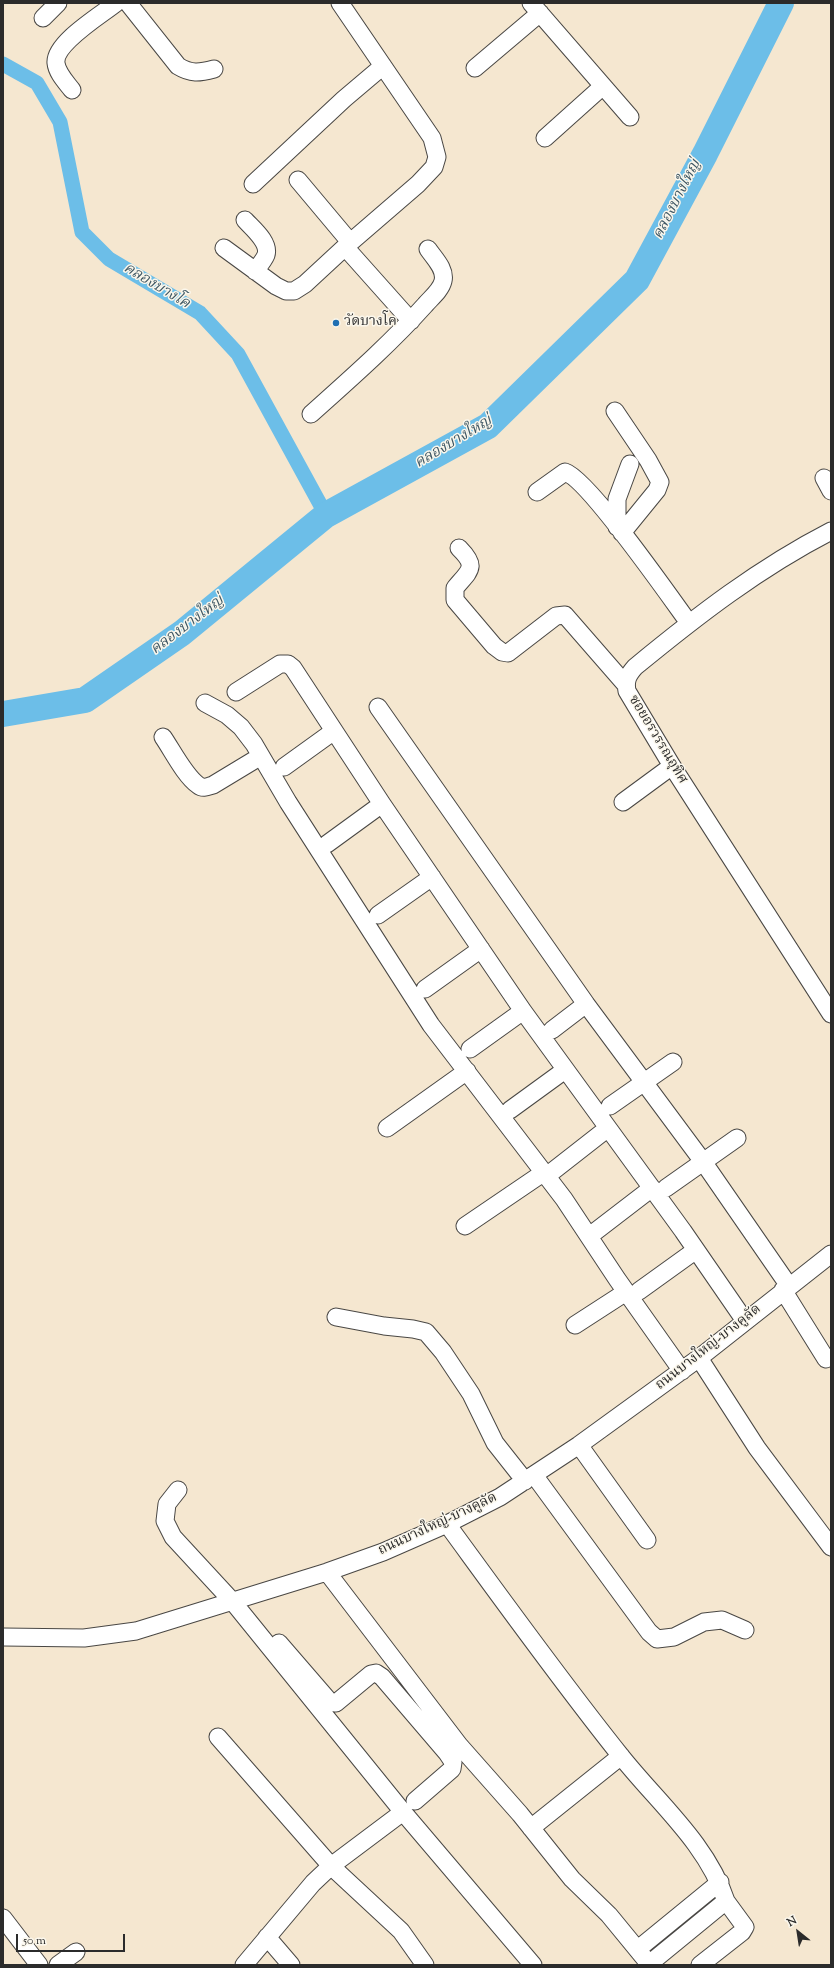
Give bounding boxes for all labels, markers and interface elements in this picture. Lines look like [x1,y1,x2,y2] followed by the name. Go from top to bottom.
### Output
[650,157,706,243] water label: คลองบางใหญ่
[120,260,192,314] water label: คลองบางโค
[344,315,397,331] place label: วัดบางโค
[331,318,341,328] marker: วัดบางโค
[412,413,496,473] water label: คลองบางใหญ่
[148,593,228,659] water label: คลองบางใหญ่
[624,693,690,787] street label: ซอยอรวรรณอุทิศ
[653,1302,765,1394] street label: ถนนบางใหญ่-บางคูลัด
[376,1490,500,1560] street label: ถนนบางใหญ่-บางคูลัด
[778,1912,818,1952] north arrow
[784,1912,800,1931] text: N
[18,1926,127,1952] scale bar
[23,1932,46,1950] text: 50 m

